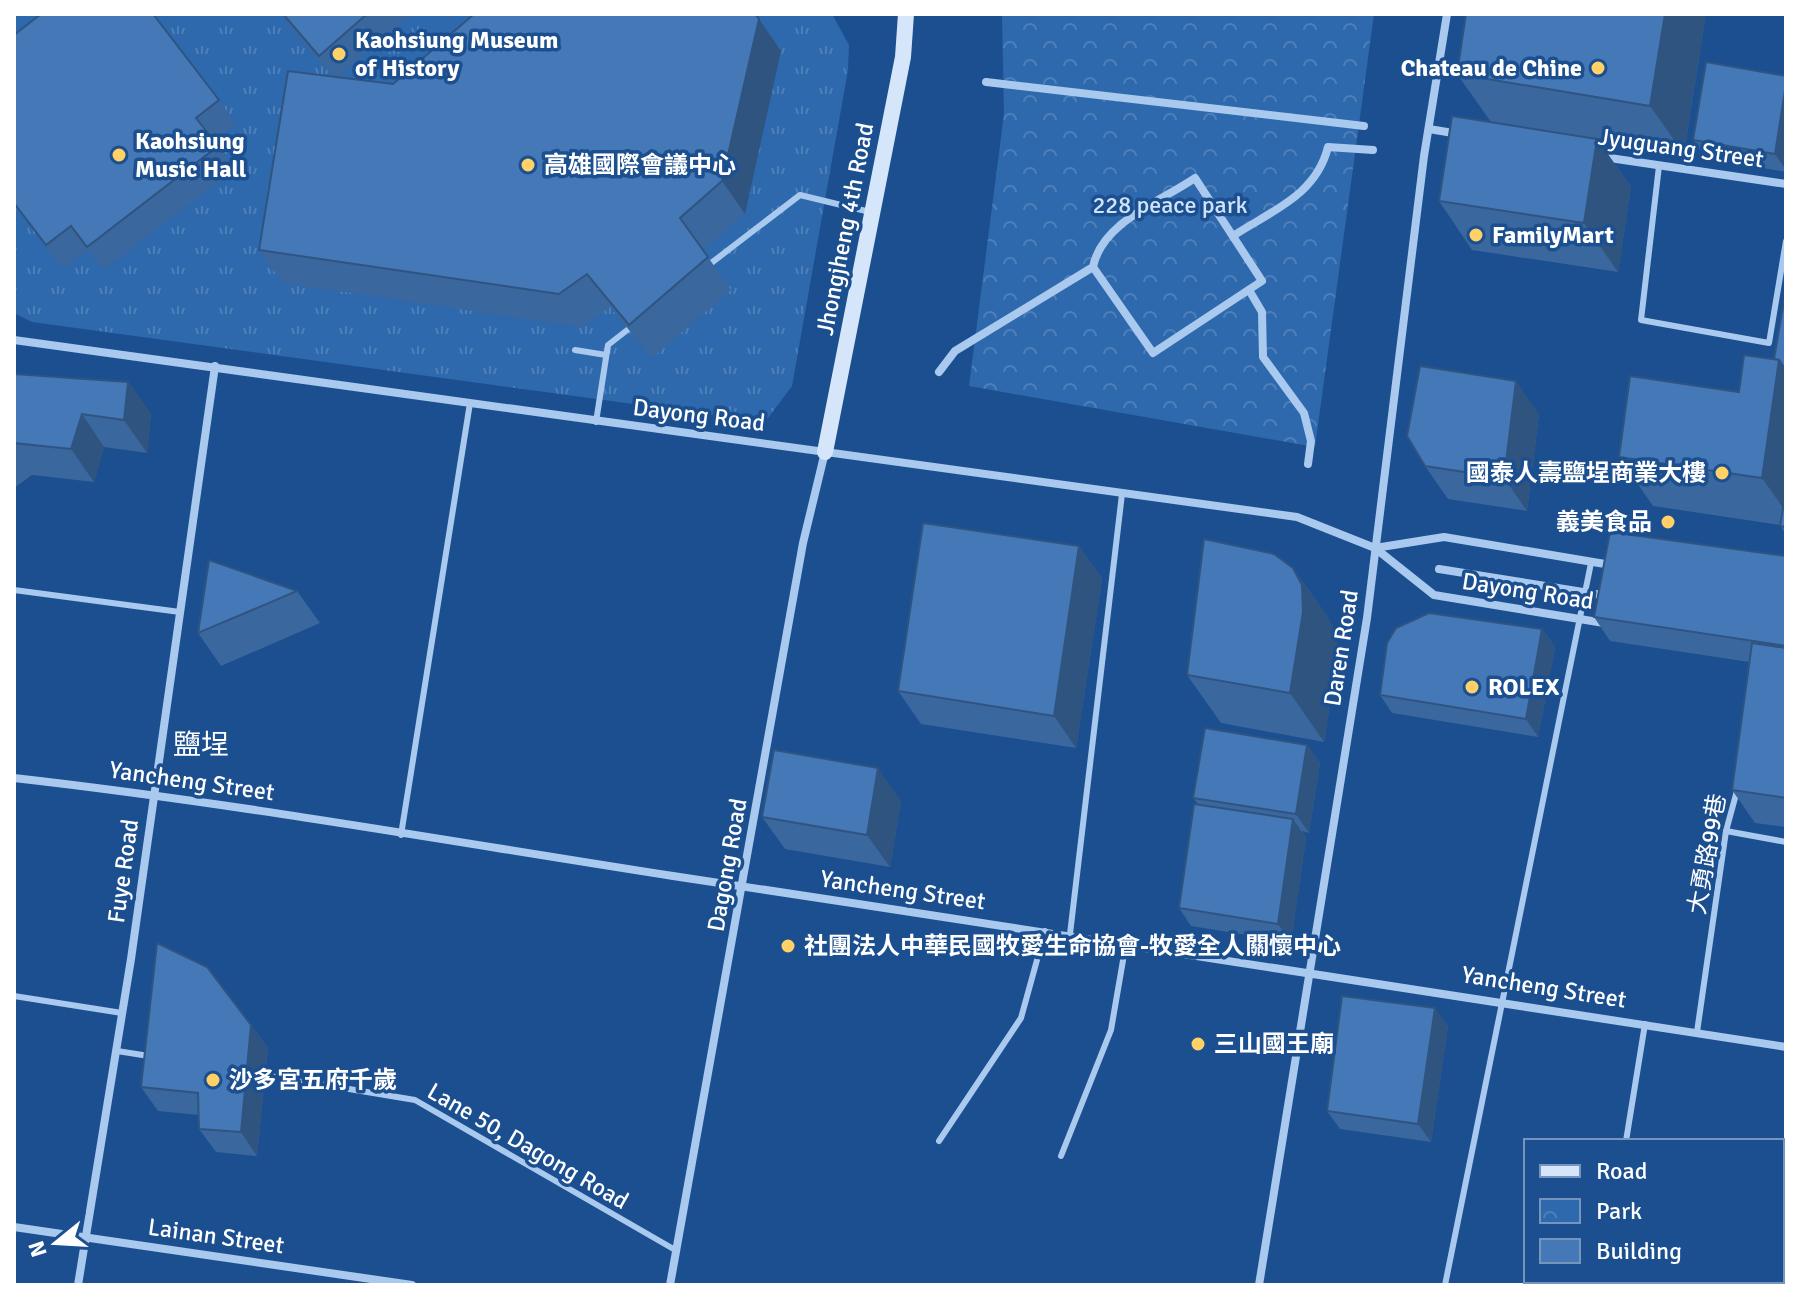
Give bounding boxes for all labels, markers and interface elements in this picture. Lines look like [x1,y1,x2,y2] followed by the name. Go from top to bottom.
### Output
[355,25,558,83] place label: Kaohsiung Museum of History
[330,45,348,63] marker: Kaohsiung Museum of History
[1401,53,1582,83] place label: Chateau de Chine
[1589,59,1607,77] marker: Chateau de Chine
[810,120,880,338] street label: Jhongjheng 4th Road
[1596,122,1766,174] street label: Jyuguang Street
[135,126,247,184] place label: Kaohsiung Music Hall
[110,146,128,164] marker: Kaohsiung Music Hall
[544,150,736,180] place label: 高雄國際會議中心
[519,156,537,174] marker: 高雄國際會議中心
[1092,190,1248,220] park label: 228 peace park
[1492,220,1614,250] place label: FamilyMart
[1467,226,1485,244] marker: FamilyMart
[631,392,767,438] street label: Dayong Road
[1466,458,1706,488] place label: 國泰人壽鹽埕商業大樓
[1713,464,1731,482] marker: 國泰人壽鹽埕商業大樓
[1556,507,1652,537] place label: 義美食品
[1659,513,1677,531] marker: 義美食品
[1460,566,1596,616] street label: Dayong Road
[1317,588,1365,708] street label: Daren Road
[1488,672,1560,702] place label: ROLEX
[1463,678,1481,696] marker: ROLEX
[173,728,229,762] district label: 鹽埕
[108,755,276,807] street label: Yancheng Street
[1682,791,1732,917] street label: 大勇路99巷
[701,796,753,934] street label: Dagong Road
[101,817,145,925] street label: Fuye Road
[819,864,987,916] street label: Yancheng Street
[804,931,1341,961] place label: 社團法人中華民國牧愛生命協會-牧愛全人關懷中心
[779,937,797,955] marker: 社團法人中華民國牧愛生命協會-牧愛全人關懷中心
[1460,959,1628,1015] street label: Yancheng Street
[1214,1029,1334,1059] place label: 三山國王廟
[1189,1035,1207,1053] marker: 三山國王廟
[229,1065,397,1095] place label: 沙多宮五府千歲
[204,1071,222,1089] marker: 沙多宮五府千歲
[422,1076,634,1216] street label: Lane 50, Dagong Road
[1524,1139,1784,1283] legend
[1596,1156,1647,1186] text: Road
[1596,1196,1642,1226] text: Park
[16,1203,96,1283] north arrow
[146,1212,286,1260] street label: Lainan Street
[1596,1236,1682,1266] text: Building
[22,1238,53,1260] text: N

